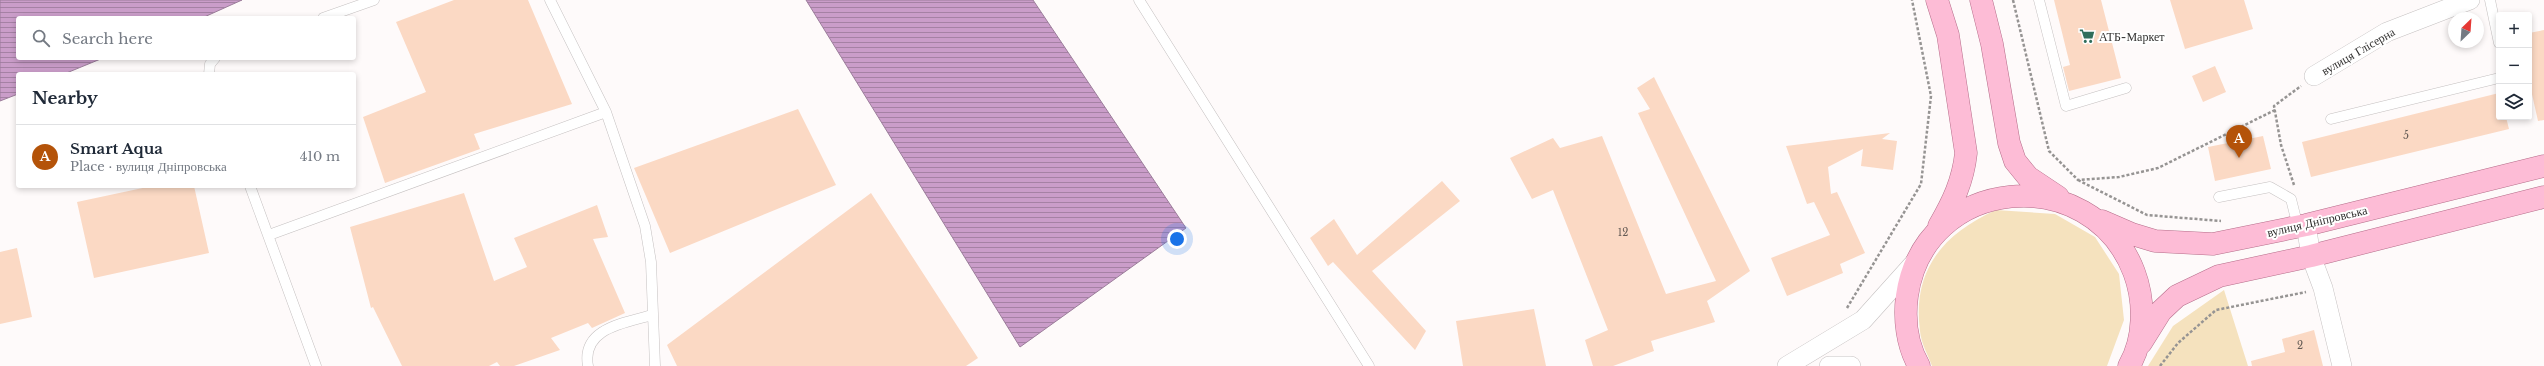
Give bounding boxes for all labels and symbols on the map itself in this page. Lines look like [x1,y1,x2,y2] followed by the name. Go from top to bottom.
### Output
[2448,12,2484,48] north arrow
[2319,24,2398,78] street label: вулиця Глісерна
[2078,27,2096,45] supermarket icon: АТБ-Маркет
[2099,29,2165,44] place label: АТБ-Маркет
[2226,125,2252,158] pin: A
[2403,129,2409,142] house number: 5
[2265,202,2369,240] street label: вулиця Дніпровська
[1618,226,1628,239] house number: 12
[1167,229,1187,249] your location
[2297,339,2303,352] house number: 2

